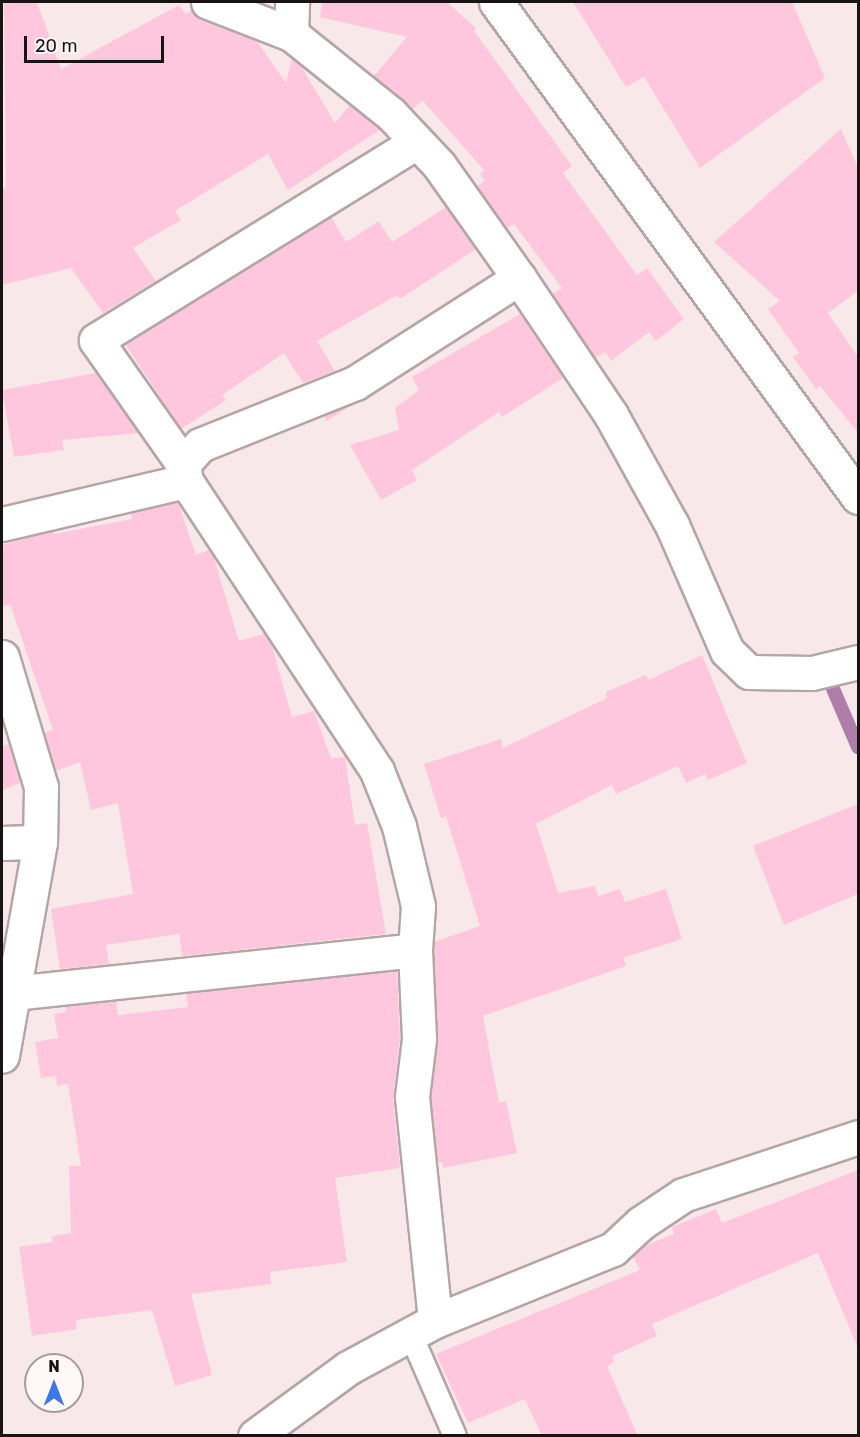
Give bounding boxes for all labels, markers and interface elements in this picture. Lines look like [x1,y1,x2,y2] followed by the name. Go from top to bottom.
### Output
[27,24,166,62] scale bar
[35,35,77,57] text: 20 m
[24,1353,84,1413] north arrow
[48,1357,60,1376] text: N

